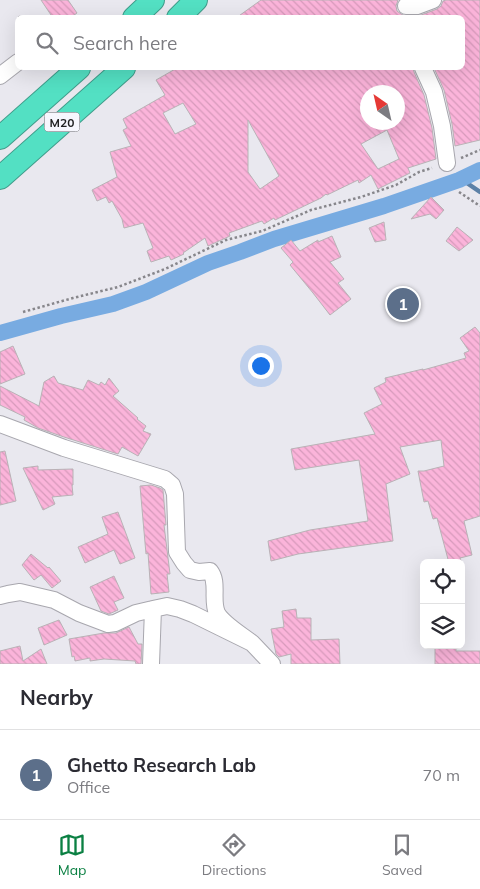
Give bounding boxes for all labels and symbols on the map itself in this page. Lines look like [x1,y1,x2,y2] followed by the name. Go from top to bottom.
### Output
[360,85,405,130] north arrow
[44,112,80,132] road number: M20
[387,285,419,323] pin: 1
[248,353,274,379] your location

